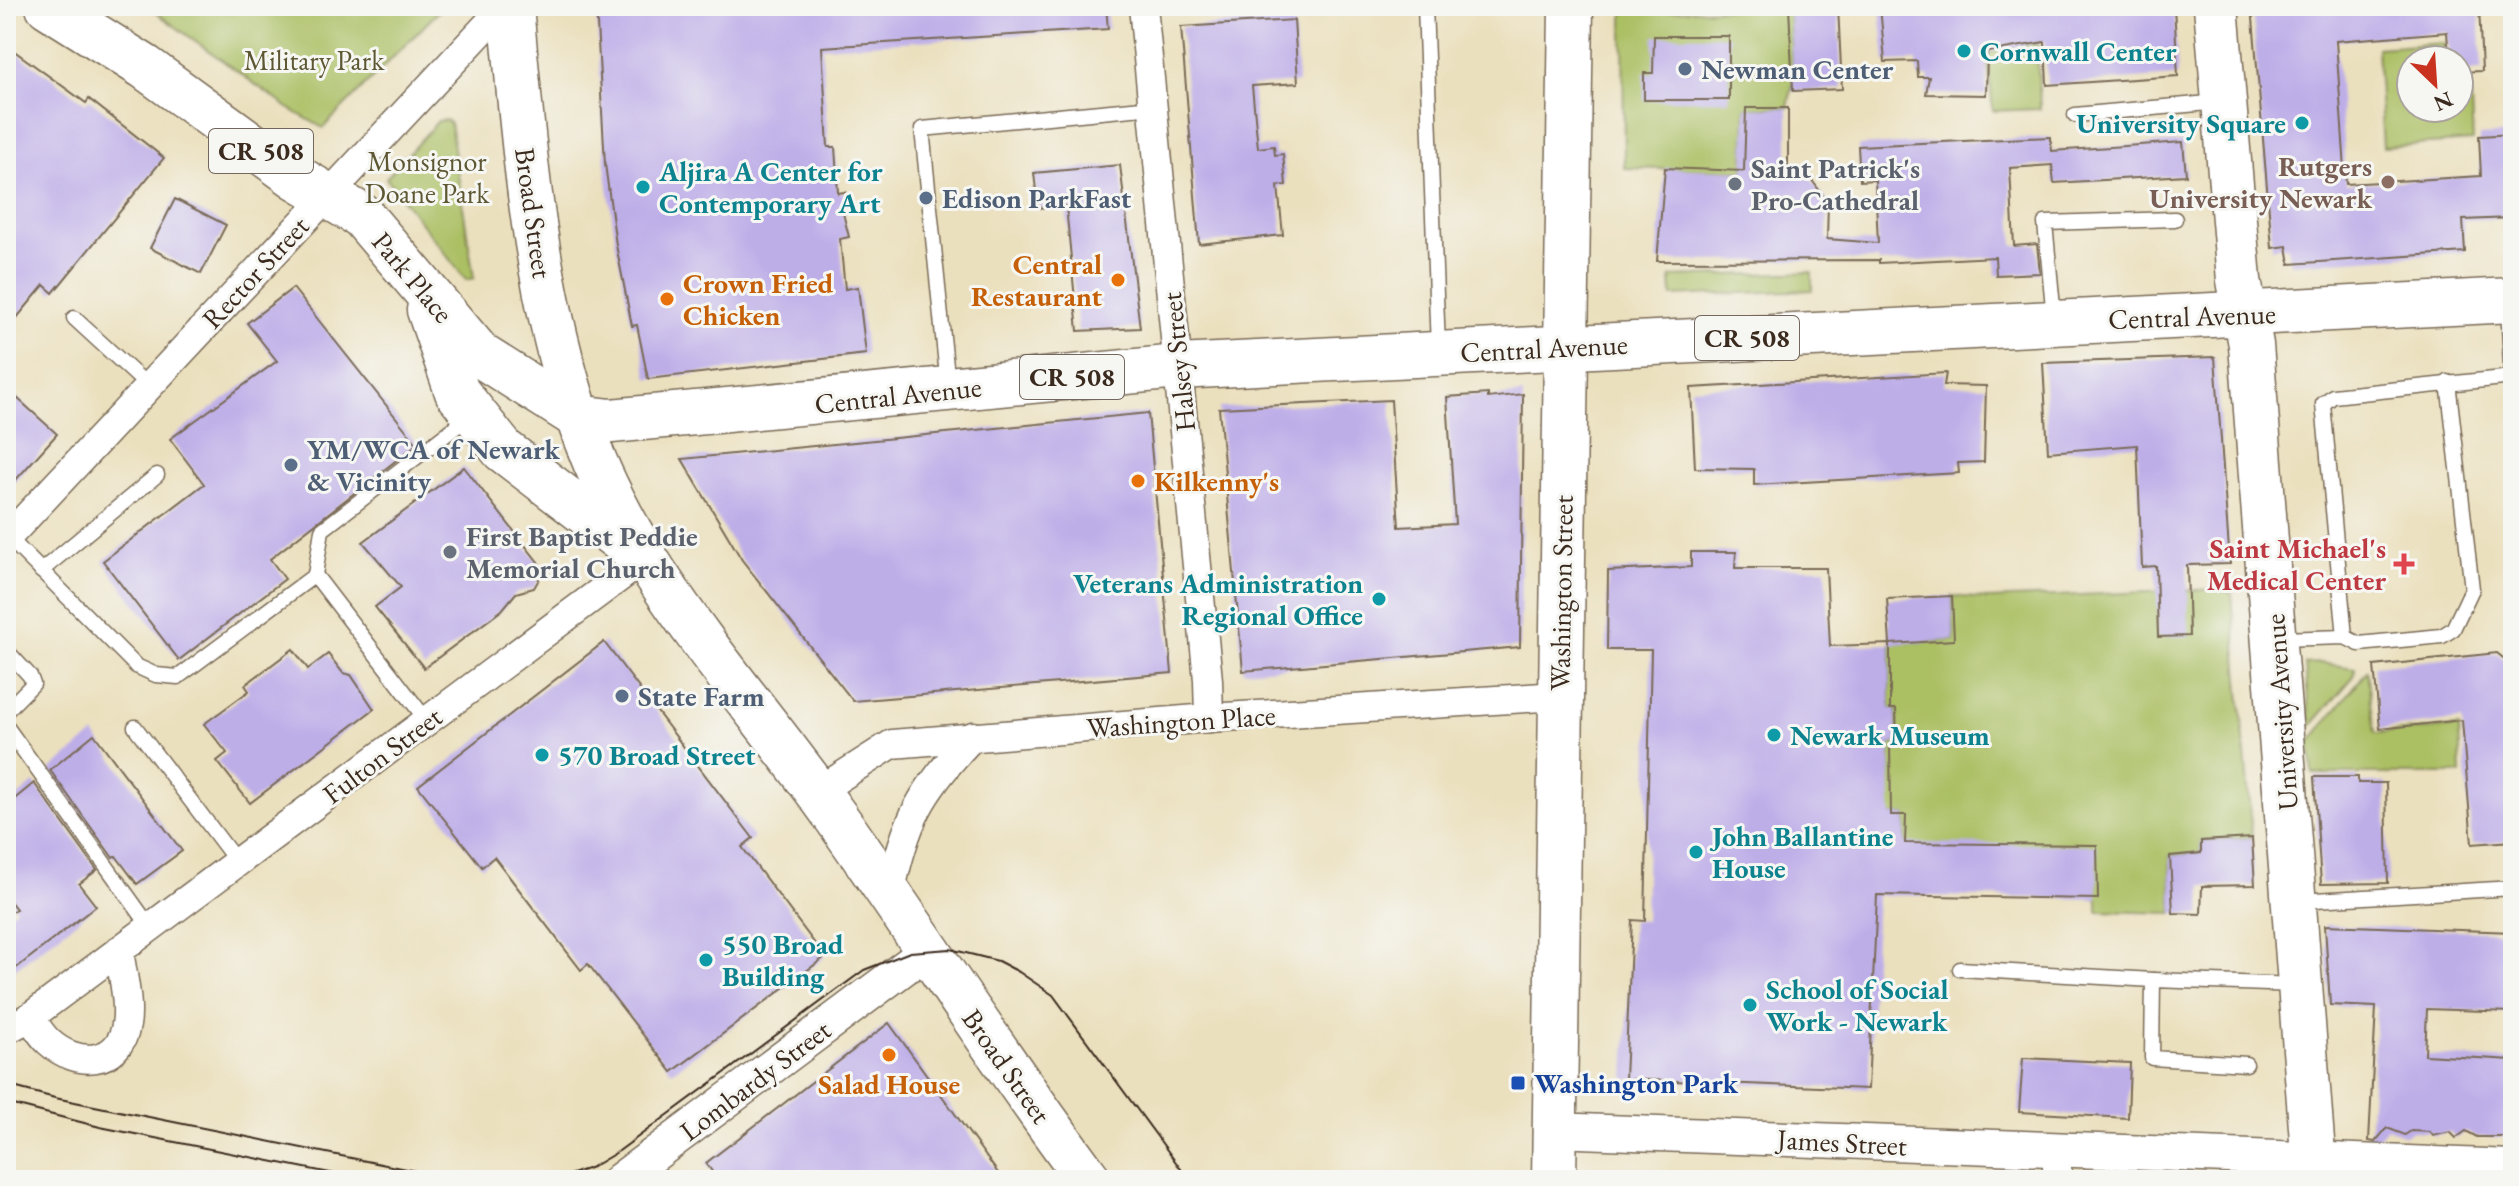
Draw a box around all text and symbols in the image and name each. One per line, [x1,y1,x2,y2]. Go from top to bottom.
place label: Cornwall Center [1980,33,2177,69]
park label: Military Park [244,42,385,78]
marker: Cornwall Center [1955,42,1973,60]
north arrow [2395,44,2475,124]
place label: Newman Center [1701,51,1894,87]
marker: Newman Center [1676,60,1694,78]
text: N [2429,85,2457,119]
place label: University Square [2076,105,2286,141]
marker: University Square [2293,114,2311,132]
road number: CR 508 [209,129,313,173]
park label: Monsignor Doane Park [365,143,490,211]
street label: Broad Street [507,145,561,281]
place label: Rutgers University Newark [2149,148,2373,216]
place label: Saint Patrick's Pro-Cathedral [1751,150,1920,218]
place label: Aljira A Center for Contemporary Art [658,153,883,221]
marker: Rutgers University Newark [2379,173,2397,191]
marker: Saint Patrick's Pro-Cathedral [1726,175,1744,193]
marker: Aljira A Center for Contemporary Art [634,178,652,196]
place label: Edison ParkFast [942,180,1132,216]
marker: Edison ParkFast [917,189,935,207]
street label: Rector Street [194,208,316,336]
street label: Park Place [364,224,462,330]
place label: Central Restaurant [971,246,1102,314]
place label: Crown Fried Chicken [683,265,834,333]
marker: Central Restaurant [1109,271,1127,289]
marker: Crown Fried Chicken [658,290,676,308]
street label: Halsey Street [1153,290,1203,433]
street label: Central Avenue [2108,295,2276,337]
road number: CR 508 [1695,316,1799,360]
street label: Central Avenue [1459,326,1629,370]
road number: CR 508 [1020,355,1124,399]
street label: Central Avenue [813,368,983,422]
place label: YM/WCA of Newark & Vicinity [307,431,560,499]
marker: YM/WCA of Newark & Vicinity [282,456,300,474]
place label: Kilkenny's [1154,463,1279,499]
marker: Kilkenny's [1129,472,1147,490]
street label: Washington Street [1541,495,1581,691]
place label: First Baptist Peddie Memorial Church [466,518,698,586]
place label: Saint Michael's Medical Center [2207,530,2386,598]
marker: First Baptist Peddie Memorial Church [441,543,459,561]
marker: Saint Michael's Medical Center [2393,553,2415,575]
place label: Veterans Administration Regional Office [1073,565,1363,633]
marker: Veterans Administration Regional Office [1370,590,1388,608]
street label: University Avenue [2256,612,2306,812]
place label: State Farm [638,678,765,714]
marker: State Farm [613,687,631,705]
street label: Washington Place [1085,696,1277,746]
street label: Fulton Street [315,698,449,812]
place label: Newark Museum [1790,717,1990,753]
marker: Newark Museum [1765,726,1783,744]
place label: 570 Broad Street [558,737,756,773]
marker: 570 Broad Street [533,746,551,764]
place label: John Ballantine House [1709,818,1894,886]
marker: John Ballantine House [1687,843,1705,861]
place label: 550 Broad Building [722,926,844,994]
marker: 550 Broad Building [697,951,715,969]
place label: School of Social Work - Newark [1766,971,1949,1039]
marker: School of Social Work - Newark [1741,996,1759,1014]
street label: Broad Street [955,1002,1060,1130]
street label: Lombardy Street [672,1011,838,1149]
marker: Salad House [880,1046,898,1064]
place label: Washington Park [1534,1065,1739,1101]
place label: Salad House [818,1066,960,1102]
marker: Washington Park [1509,1074,1527,1092]
street label: James Street [1774,1121,1908,1163]

